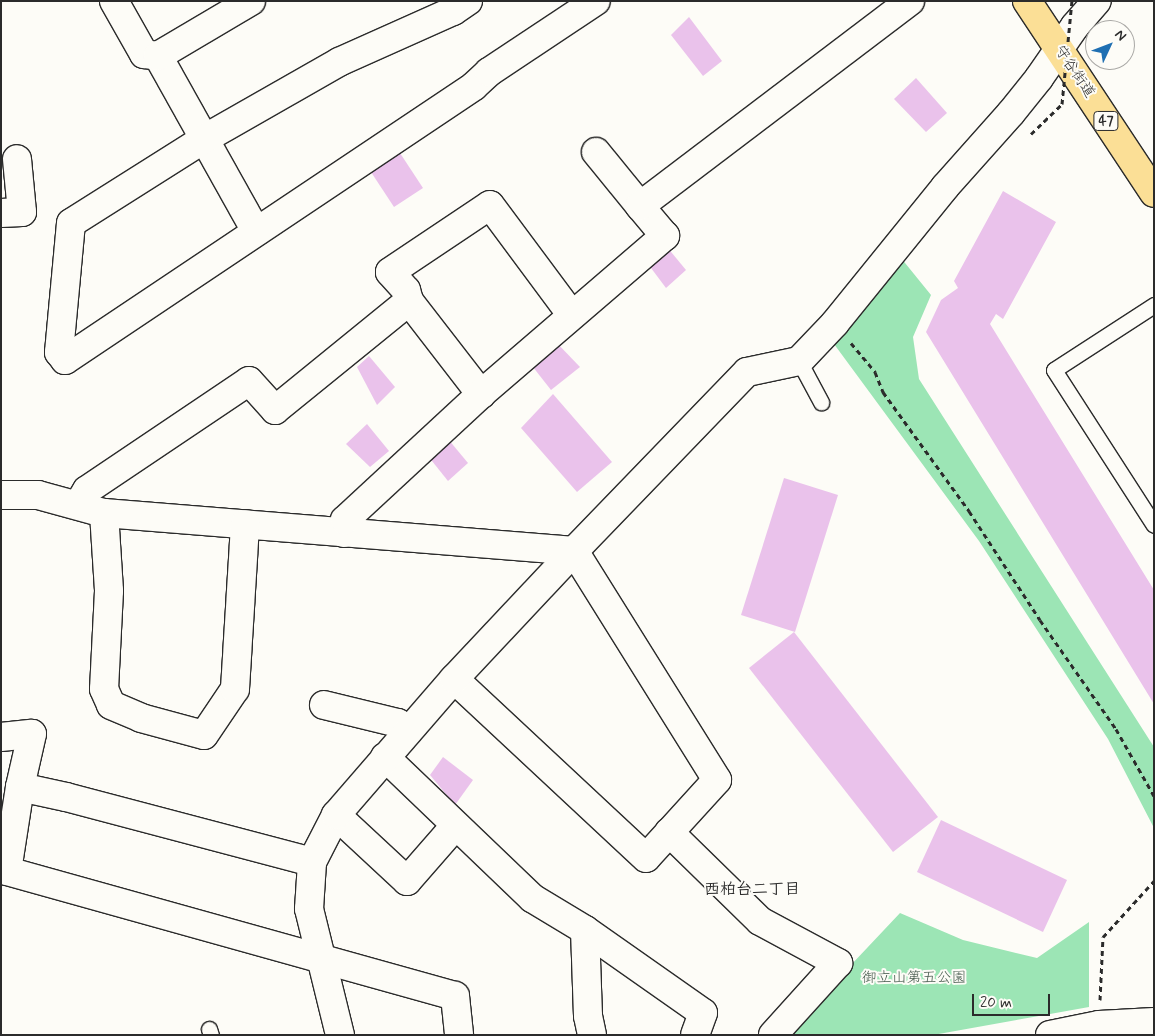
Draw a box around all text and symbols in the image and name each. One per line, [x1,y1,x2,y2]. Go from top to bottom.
north arrow [1085,20,1135,70]
text: N [1110,26,1130,45]
street label: 守谷街道 [1050,42,1098,102]
road number: 47 [1092,110,1120,132]
district label: 西柏台二丁目 [704,880,800,900]
park label: 御立山第五公園 [862,970,966,988]
scale bar [975,984,1052,1016]
text: 20 m [980,993,1012,1013]

